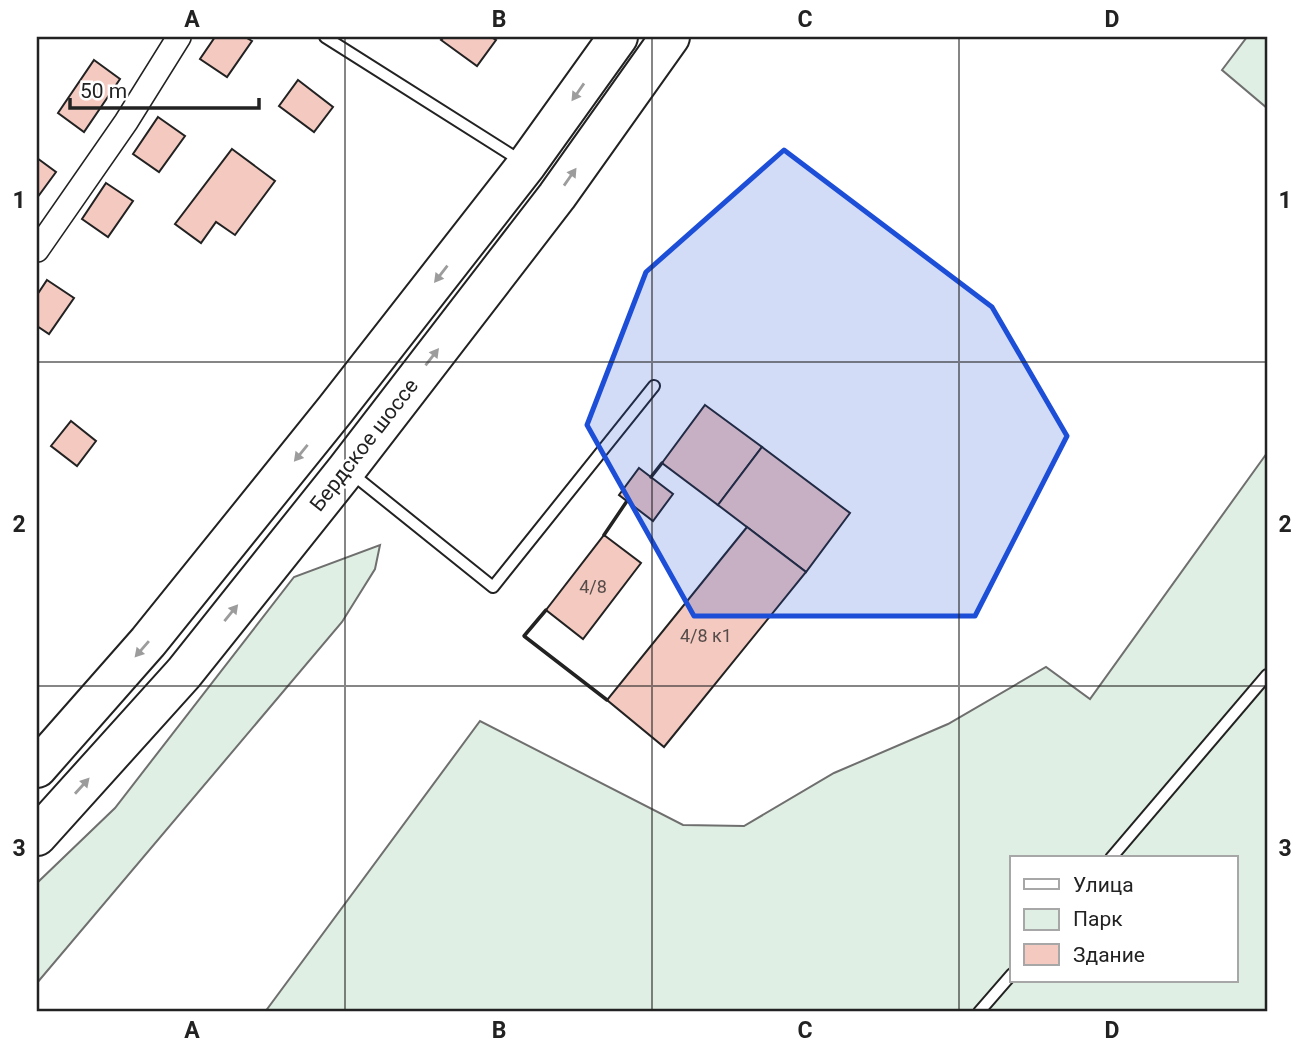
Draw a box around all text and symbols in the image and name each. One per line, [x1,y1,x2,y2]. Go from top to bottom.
text: A [184,6,200,33]
text: B [492,6,506,33]
text: C [797,6,813,33]
text: D [1105,6,1119,33]
scale bar [70,66,259,110]
text: 50 m [80,79,127,103]
one-way arrow [571,83,585,101]
one-way arrow [563,168,577,186]
text: 1 [12,187,26,214]
text: 1 [1278,187,1292,214]
one-way arrow [435,265,449,283]
one-way arrow [425,348,439,367]
street label: Бердское шоссе [305,374,423,516]
one-way arrow [293,443,308,461]
text: 2 [12,511,26,538]
text: 2 [1278,511,1292,538]
house number: 4/8 [579,576,607,597]
one-way arrow [223,605,238,622]
house number: 4/8 к1 [680,625,732,646]
one-way arrow [134,640,150,658]
one-way arrow [74,777,90,794]
text: 3 [12,835,26,862]
text: 3 [1278,835,1292,862]
legend [1010,856,1238,982]
text: Улица [1073,873,1134,897]
text: Парк [1073,907,1123,931]
text: Здание [1073,943,1145,967]
text: A [184,1017,200,1044]
text: B [492,1017,506,1044]
text: C [797,1017,813,1044]
text: D [1105,1017,1119,1044]

